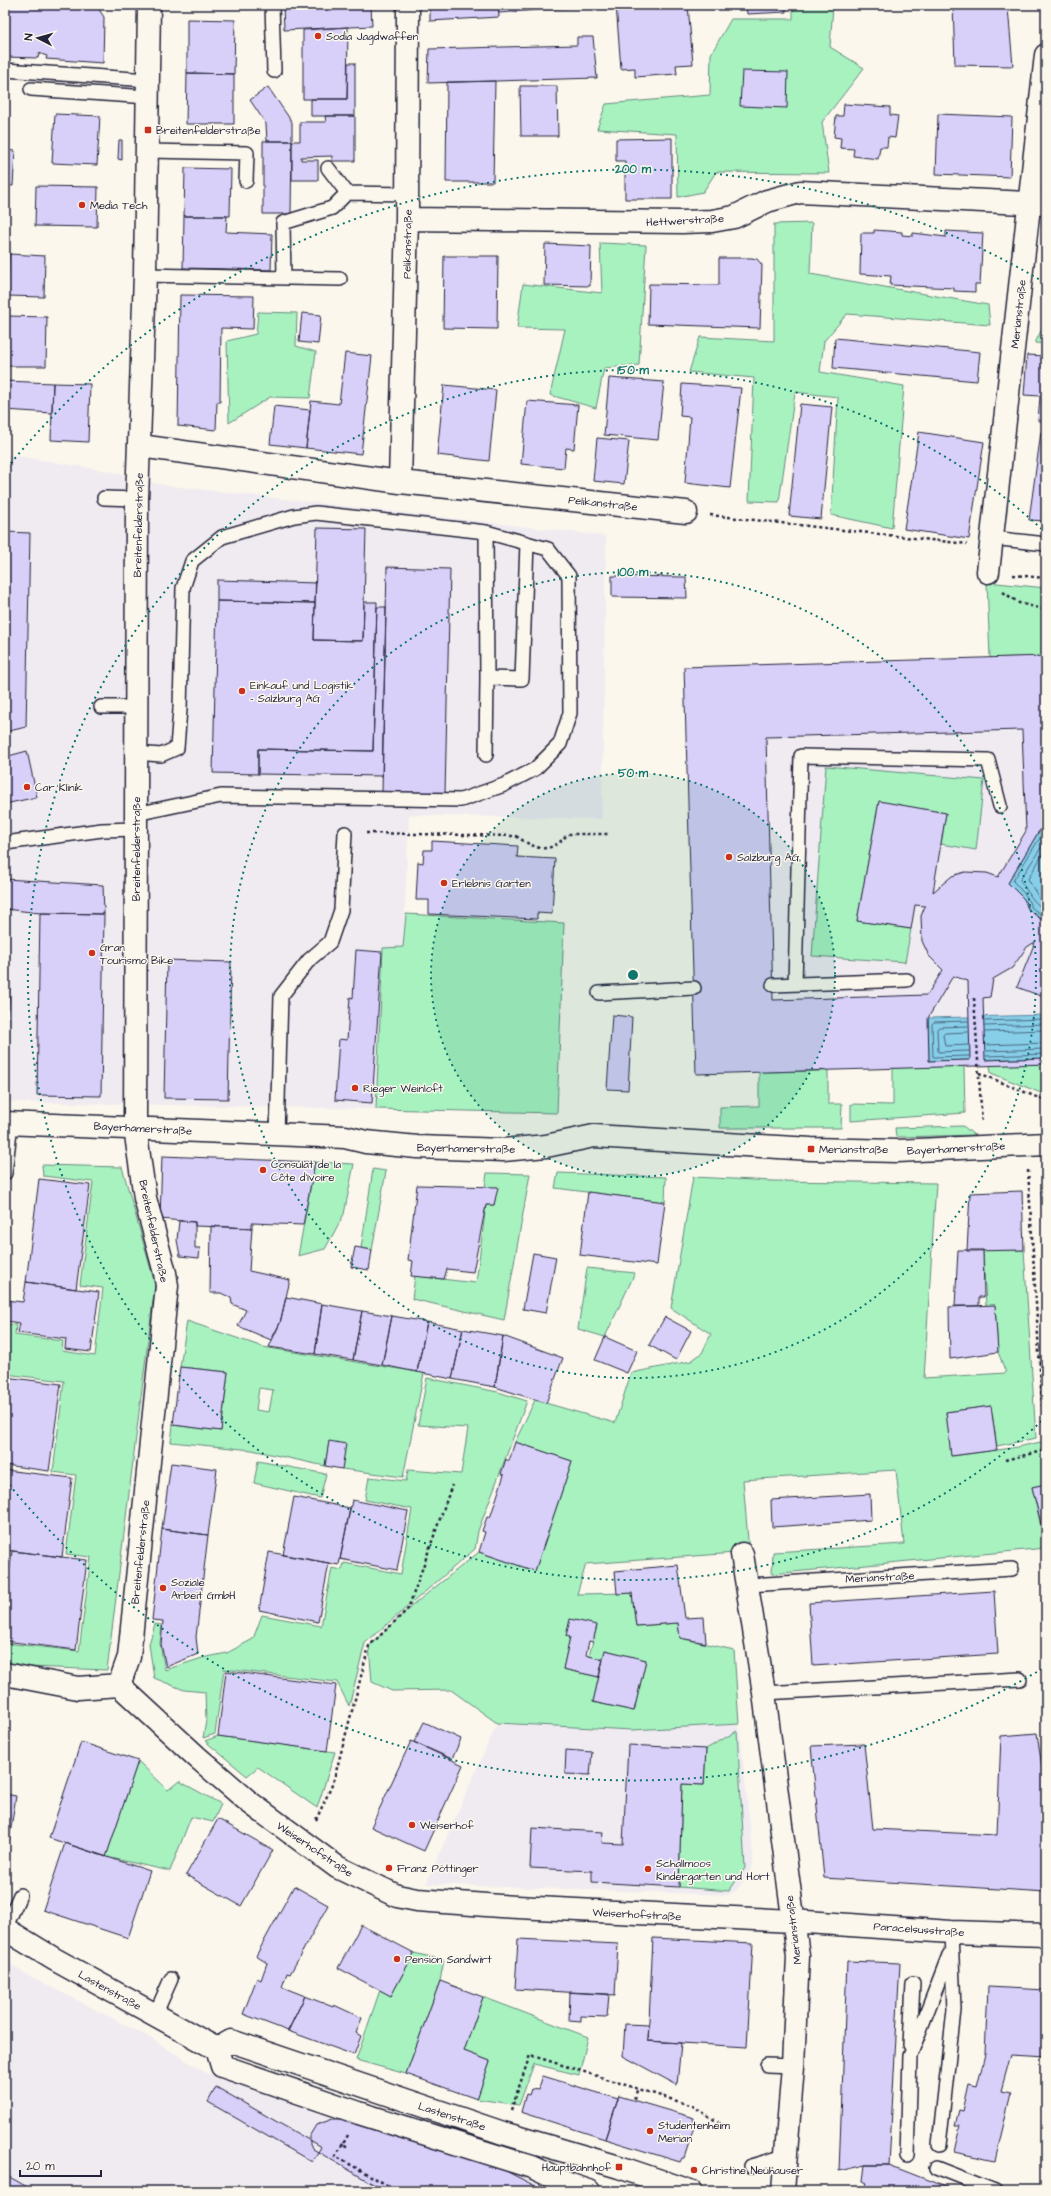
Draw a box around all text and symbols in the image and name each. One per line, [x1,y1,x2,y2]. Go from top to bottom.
north arrow [18,18,58,58]
place label: Sodia Jagdwaffen [326,29,419,45]
marker: Sodia Jagdwaffen [313,31,323,41]
text: N [21,33,36,41]
place label: Breitenfelderstraße [156,123,261,138]
marker: Breitenfelderstraße [143,125,153,135]
text: 200 m [614,161,652,178]
place label: Media Tech [90,198,148,213]
marker: Media Tech [77,200,87,210]
street label: Pelikanstraße [399,209,416,279]
street label: Hettwerstraße [646,211,724,230]
street label: Merianstraße [1007,279,1030,349]
text: 150 m [617,362,650,379]
street label: Breitenfelderstraße [130,472,147,577]
street label: Pelikanstraße [568,492,638,515]
text: 100 m [618,564,649,581]
place label: Einkauf und Logistik - Salzburg AG [250,678,353,707]
marker: Einkauf und Logistik - Salzburg AG [237,686,247,696]
text: 50 m [618,765,649,782]
place label: Car Klinik [35,780,83,795]
marker: Car Klinik [22,782,32,792]
street label: Breitenfelderstraße [129,797,144,901]
place label: Salzburg AG [737,850,800,866]
marker: Salzburg AG [724,852,734,862]
place label: Erlebnis Garten [452,876,531,891]
marker: Erlebnis Garten [439,878,449,888]
place label: Gran Tourismo Bike [100,940,173,968]
marker: Gran Tourismo Bike [87,948,97,958]
centre of rings [626,968,640,982]
place label: Rieger Weinloft [363,1081,443,1097]
marker: Rieger Weinloft [350,1083,360,1093]
street label: Bayerhamerstraße [93,1118,193,1140]
street label: Bayerhamerstraße [906,1138,1006,1160]
street label: Bayerhamerstraße [417,1140,515,1158]
place label: Merianstraße [819,1142,888,1157]
marker: Merianstraße [806,1144,816,1154]
place label: Consulat de la Côte d'Ivoire [271,1157,341,1185]
marker: Consulat de la Côte d'Ivoire [258,1165,268,1175]
street label: Breitenfelderstraße [135,1178,172,1284]
street label: Breitenfelderstraße [128,1499,153,1605]
street label: Merianstraße [845,1568,915,1587]
place label: Soziale Arbeit GmbH [171,1575,236,1603]
marker: Soziale Arbeit GmbH [158,1583,168,1593]
street label: Weiserhofstraße [274,1818,356,1881]
place label: Weiserhof [420,1818,474,1833]
marker: Weiserhof [407,1820,417,1830]
place label: Schallmoos Kindergarten und Hort [656,1856,770,1885]
place label: Franz Pöttinger [397,1861,479,1877]
marker: Franz Pöttinger [384,1863,394,1873]
marker: Schallmoos Kindergarten und Hort [643,1864,653,1874]
street label: Merianstraße [782,1895,805,1965]
street label: Weiserhofstraße [592,1905,682,1924]
street label: Paracelsusstraße [873,1919,965,1940]
place label: Pension Sandwirt [405,1952,492,1967]
marker: Pension Sandwirt [392,1954,402,1964]
street label: Lastenstraße [75,1967,144,2014]
street label: Lastenstraße [416,2099,488,2134]
place label: Studentenheim Merian [658,2118,730,2146]
marker: Studentenheim Merian [645,2126,655,2136]
scale bar [20,2152,101,2178]
text: 20 m [26,2158,55,2175]
place label: Hauptbahnhof [542,2160,611,2175]
marker: Hauptbahnhof [614,2162,624,2172]
place label: Christine Neuhauser [702,2163,803,2178]
marker: Christine Neuhauser [689,2165,699,2175]

